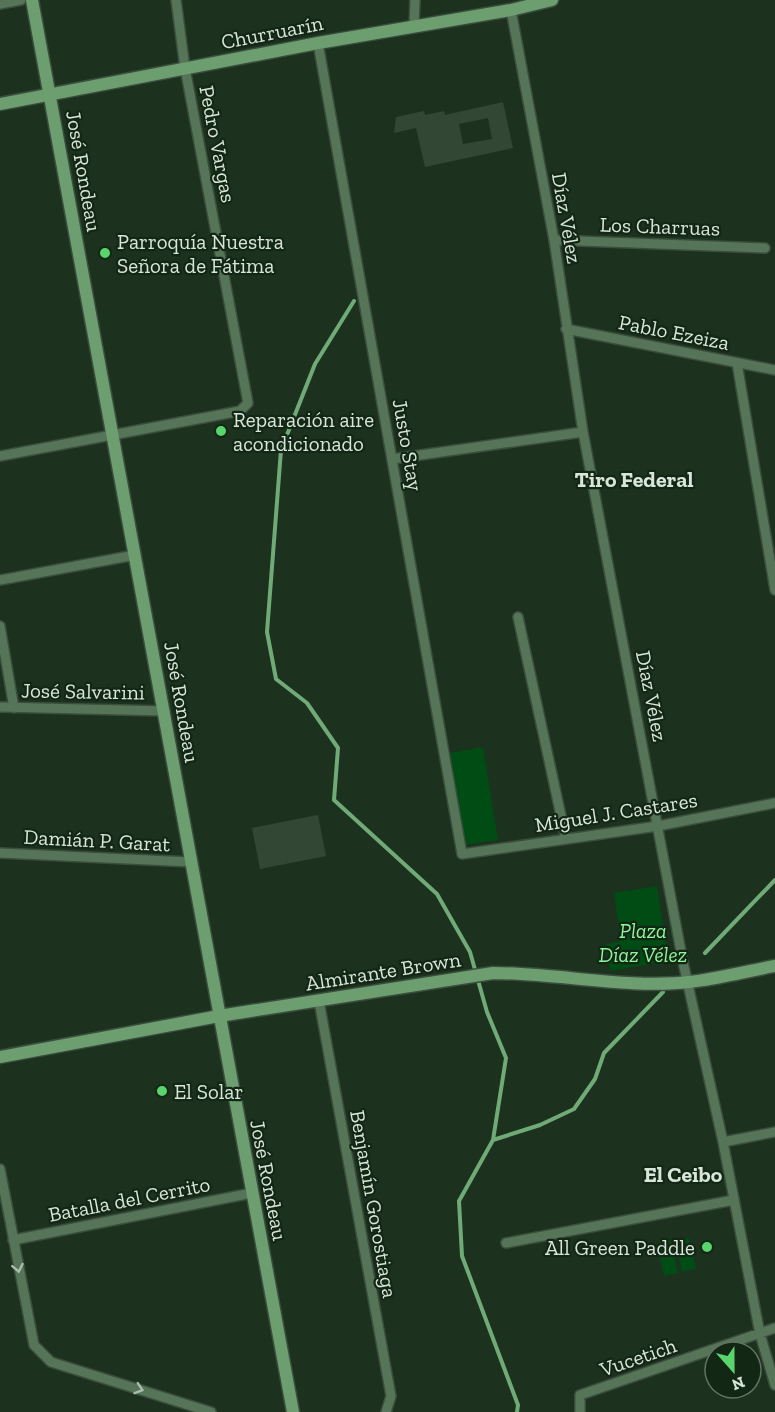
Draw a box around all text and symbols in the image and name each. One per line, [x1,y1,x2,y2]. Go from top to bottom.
street label: Churruarín [219,10,325,54]
street label: Pedro Vargas [194,83,242,205]
street label: José Rondeau [61,109,107,234]
street label: Díaz Vélez [547,171,587,266]
street label: Los Charruas [599,211,721,241]
place label: Parroquía Nuestra Señora de Fátima [117,229,284,278]
marker: Parroquía Nuestra Señora de Fátima [98,246,112,260]
street label: Pablo Ezeiza [617,309,731,355]
street label: Justo Stay [388,397,428,493]
place label: Reparación aire acondicionado [233,407,374,456]
marker: Reparación aire acondicionado [214,424,228,438]
district label: Tiro Federal [574,466,694,493]
street label: José Rondeau [159,640,205,765]
street label: Díaz Vélez [631,648,673,744]
street label: José Salvarini [21,677,145,705]
street label: Miguel J. Castares [533,787,699,837]
street label: Damián P. Garat [23,824,171,856]
park label: Plaza Díaz Vélez [599,918,687,967]
street label: Almirante Brown [304,946,462,996]
place label: El Solar [174,1079,243,1104]
marker: El Solar [155,1084,169,1098]
street label: Benjamín Gorostiaga [344,1108,403,1300]
street label: José Rondeau [245,1117,293,1243]
district label: El Ceibo [644,1161,723,1188]
street label: Batalla del Cerrito [46,1171,212,1227]
place label: All Green Paddle [545,1235,695,1260]
marker: All Green Paddle [700,1240,714,1254]
one-way arrow [11,1262,24,1272]
street label: Vucetich [595,1332,680,1382]
north arrow [703,1340,763,1400]
text: N [729,1372,747,1395]
one-way arrow [133,1382,144,1394]

